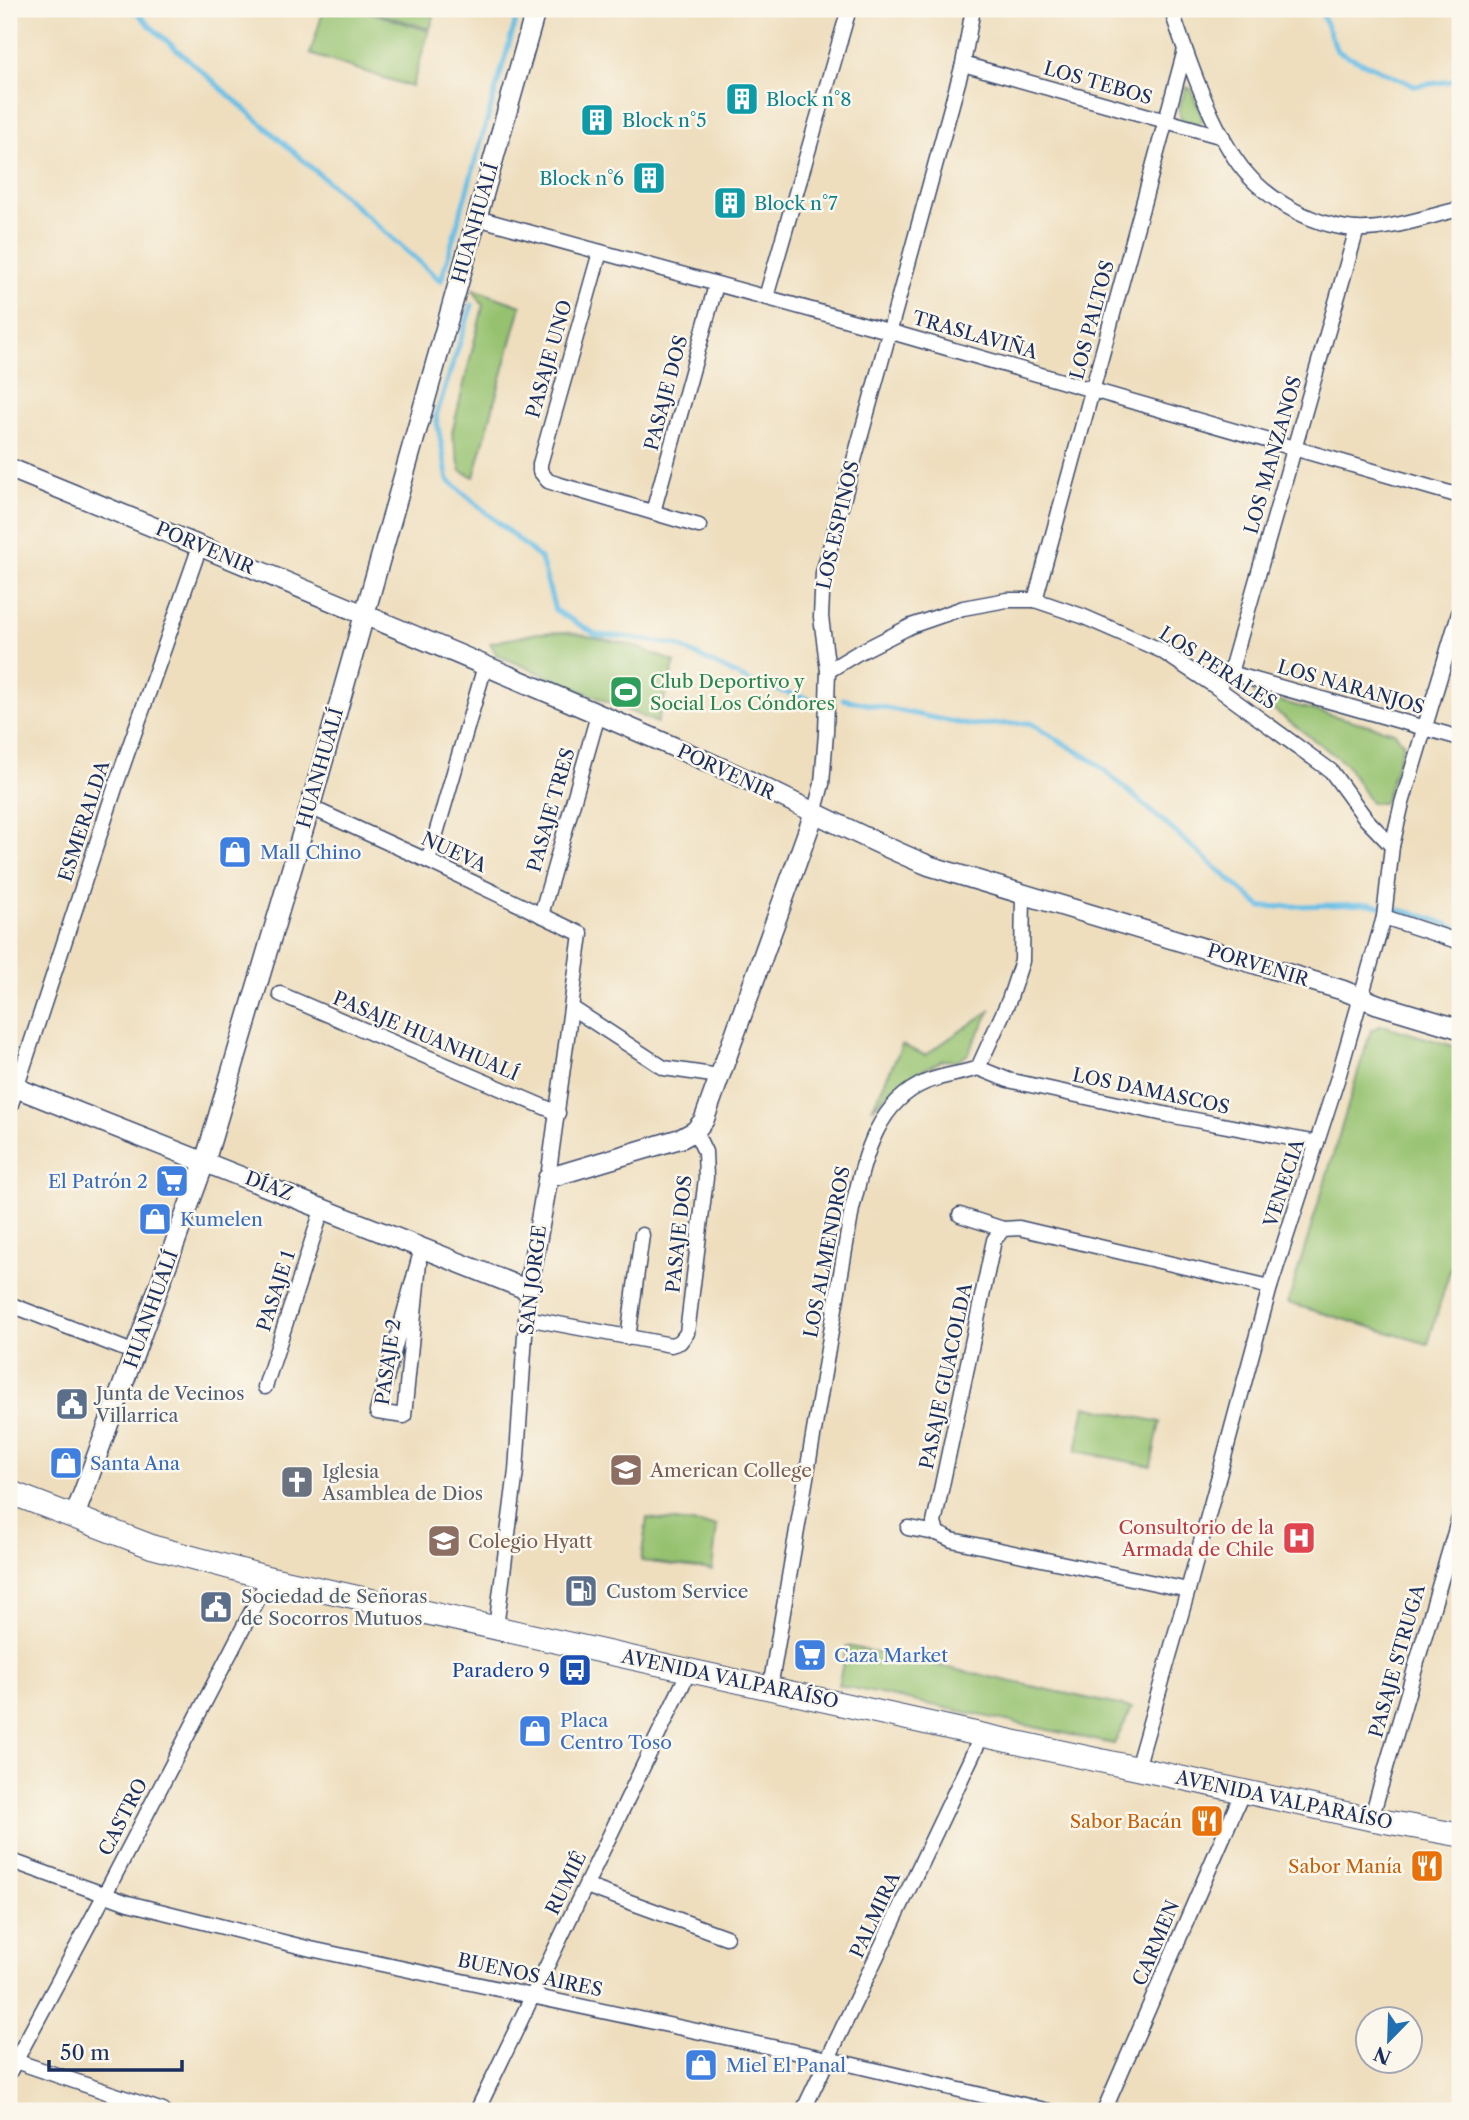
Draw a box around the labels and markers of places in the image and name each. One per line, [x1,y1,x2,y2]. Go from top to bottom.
building icon: Block n°8 [723,80,761,118]
place label: Block n°8 [766,88,852,111]
building icon: Block n°5 [578,101,616,139]
place label: Block n°5 [622,109,707,132]
building icon: Block n°6 [630,159,668,197]
place label: Block n°6 [539,167,624,190]
building icon: Block n°7 [711,184,749,222]
place label: Block n°7 [754,192,838,215]
place label: Club Deportivo y Social Los Cóndores [650,670,835,715]
sports icon: Club Deportivo y Social Los Cóndores [607,673,645,711]
shop icon: Mall Chino [216,833,254,871]
place label: Mall Chino [260,841,361,864]
supermarket icon: El Patrón 2 [153,1162,191,1200]
place label: El Patrón 2 [48,1170,148,1193]
shop icon: Kumelen [136,1200,174,1238]
place label: Kumelen [180,1208,263,1231]
place label: Junta de Vecinos Villarrica [93,1382,245,1427]
public building icon: Junta de Vecinos Villarrica [53,1385,91,1423]
shop icon: Santa Ana [47,1444,85,1482]
school or university icon: American College [607,1451,645,1489]
place label: Santa Ana [90,1452,180,1475]
place label: American College [649,1459,812,1482]
place label: Iglesia Asamblea de Dios [321,1460,483,1505]
church icon: Iglesia Asamblea de Dios [278,1463,316,1501]
place label: Consultorio de la Armada de Chile [1118,1516,1274,1561]
hospital icon: Consultorio de la Armada de Chile [1280,1519,1318,1557]
school or university icon: Colegio Hyatt [425,1522,463,1560]
place label: Colegio Hyatt [468,1530,593,1553]
fuel station icon: Custom Service [562,1572,600,1610]
place label: Custom Service [606,1580,748,1603]
place label: Sociedad de Señoras de Socorros Mutuos [241,1585,428,1630]
public building icon: Sociedad de Señoras de Socorros Mutuos [197,1588,235,1626]
supermarket icon: Caza Market [791,1636,829,1674]
place label: Caza Market [834,1644,948,1667]
bus stop icon: Paradero 9 [556,1651,594,1689]
place label: Paradero 9 [452,1659,550,1682]
place label: Placa Centro Toso [560,1709,672,1754]
shop icon: Placa Centro Toso [516,1712,554,1750]
restaurant icon: Sabor Bacán [1188,1802,1226,1840]
place label: Sabor Bacán [1070,1810,1182,1833]
restaurant icon: Sabor Manía [1408,1847,1446,1885]
place label: Sabor Manía [1288,1855,1402,1878]
shop icon: Miel El Panal [682,2046,720,2084]
place label: Miel El Panal [726,2054,846,2077]

